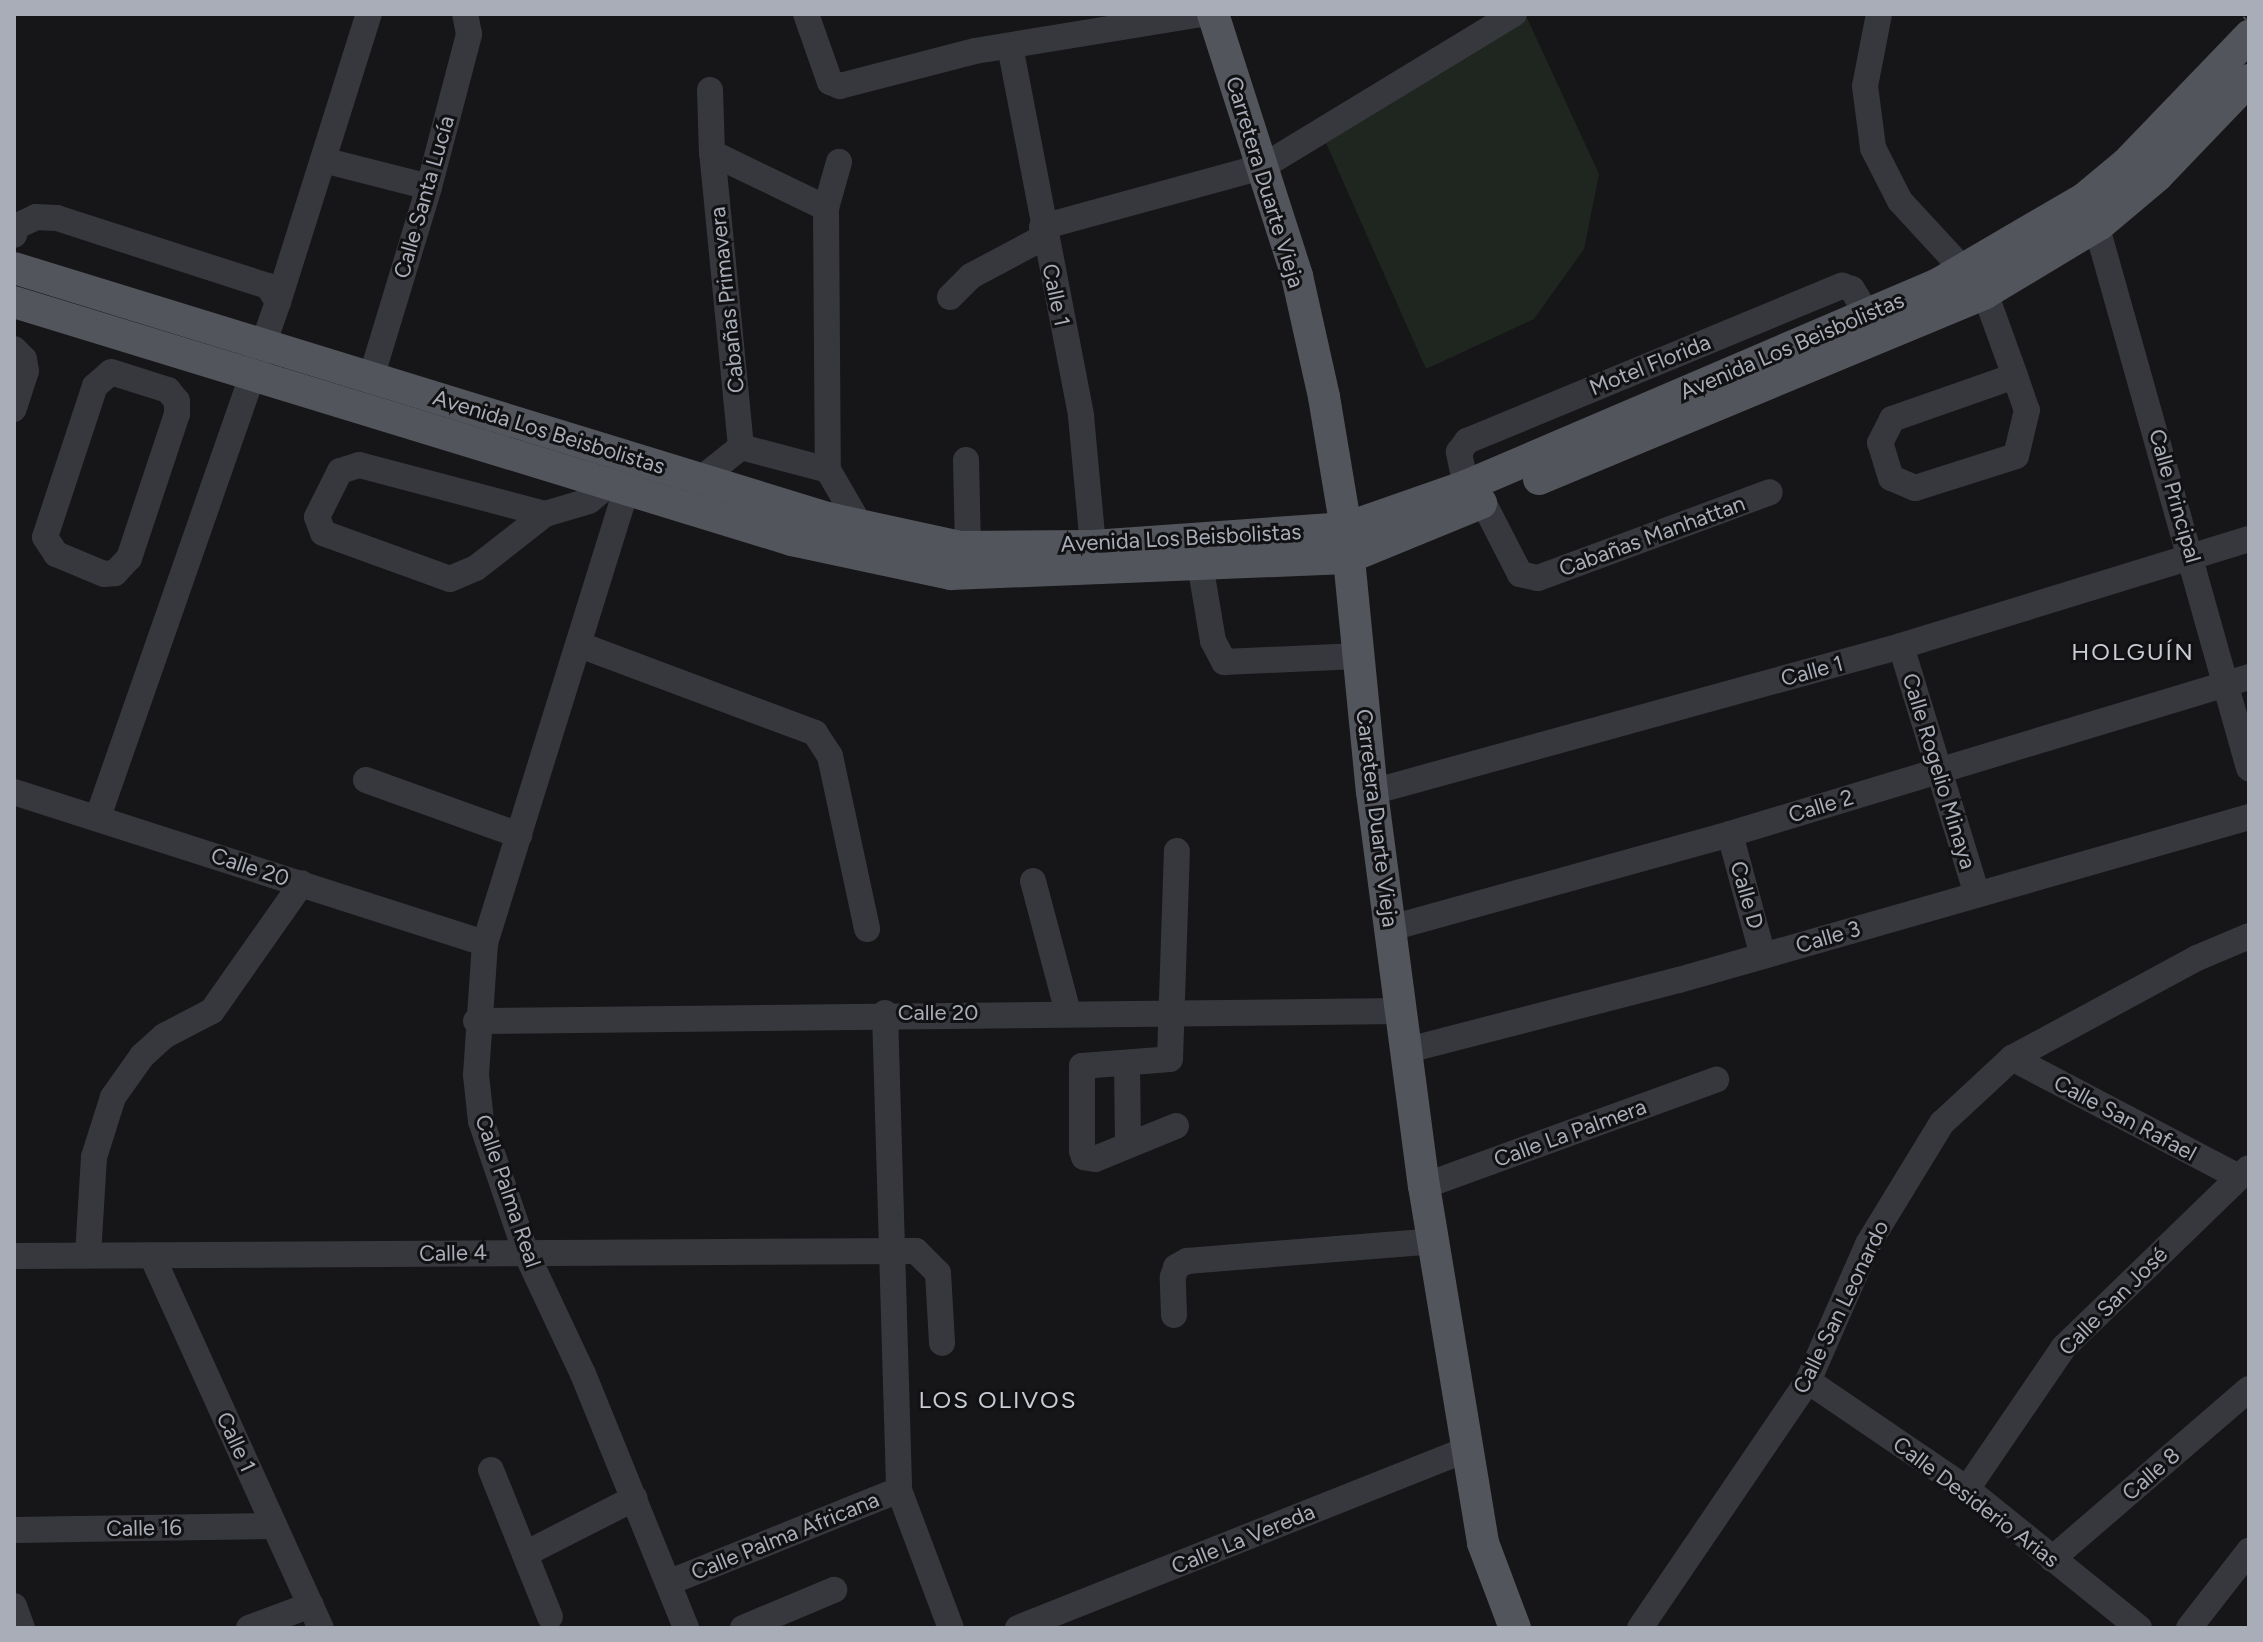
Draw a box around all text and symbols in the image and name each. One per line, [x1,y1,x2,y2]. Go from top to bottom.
street label: Carretera Duarte Vieja [1220,73,1310,291]
street label: Calle Santa Lucía [388,113,460,281]
street label: Cabañas Primavera [704,206,750,394]
street label: Calle 1 [1037,261,1075,329]
street label: Avenida Los Beisbolistas [1676,287,1908,405]
street label: Motel Florida [1586,329,1714,401]
street label: Avenida Los Beisbolistas [430,384,668,480]
street label: Calle Principal [2143,426,2207,566]
street label: Cabañas Manhattan [1555,490,1749,582]
street label: Avenida Los Beisbolistas [1060,519,1302,557]
district label: HOLGUÍN [2071,638,2195,666]
street label: Calle 1 [1778,650,1846,692]
street label: Calle Rogelio Minaya [1897,670,1981,872]
street label: Carretera Duarte Vieja [1351,707,1403,929]
street label: Calle 2 [1785,784,1857,828]
street label: Calle 20 [208,842,292,892]
street label: Calle D [1725,858,1769,932]
street label: Calle 3 [1793,915,1863,959]
street label: Calle 20 [898,1000,978,1026]
street label: Calle San Rafael [2049,1069,2201,1167]
street label: Calle La Palmera [1490,1093,1650,1173]
street label: Calle Palma Real [469,1111,547,1271]
street label: Calle San Leonardo [1788,1216,1894,1398]
street label: Calle 4 [419,1239,487,1267]
street label: Calle San José [2053,1241,2173,1361]
district label: LOS OLIVOS [919,1386,1077,1414]
street label: Calle 1 [211,1408,261,1476]
street label: Calle Desiderio Arias [1888,1431,2064,1573]
street label: Calle 8 [2117,1442,2185,1506]
street label: Calle Palma Africana [687,1486,883,1586]
street label: Calle La Vereda [1167,1498,1319,1580]
street label: Calle 16 [106,1514,182,1542]

